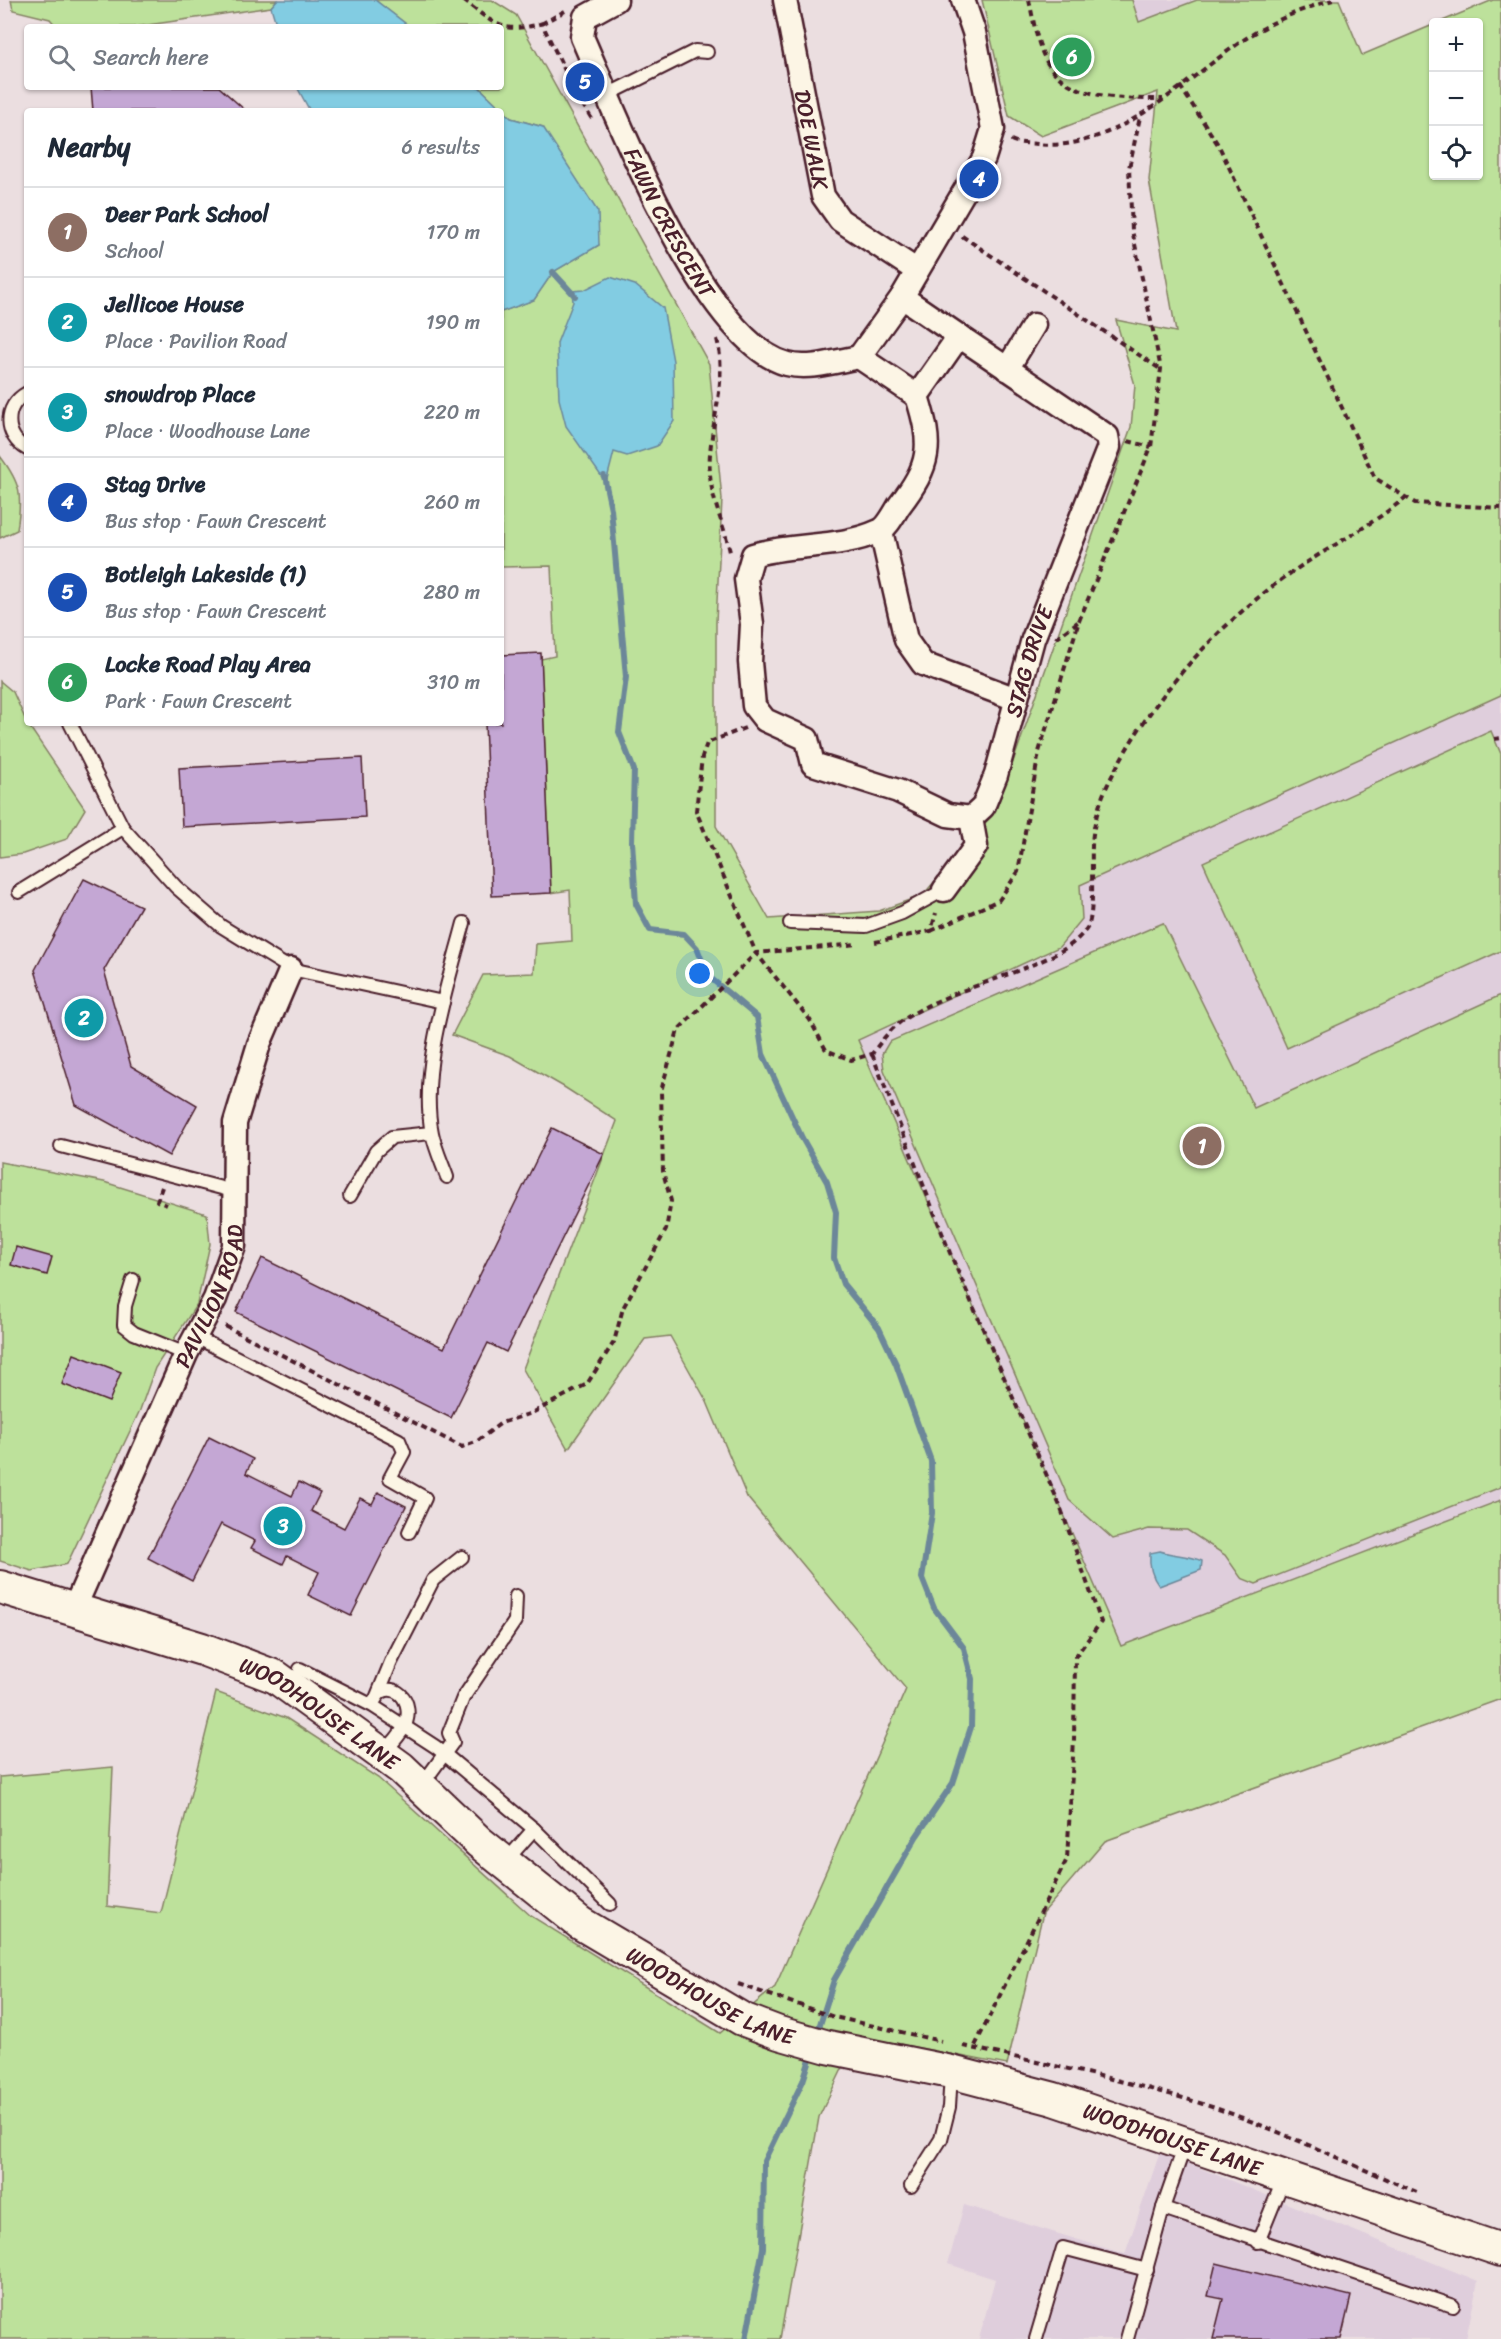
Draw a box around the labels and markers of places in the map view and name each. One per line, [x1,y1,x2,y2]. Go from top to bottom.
pin: 6 [1052,34,1092,80]
pin: 5 [566,60,604,104]
pin: 4 [960,156,998,201]
pin: 2 [64,996,104,1040]
pin: 1 [1182,1124,1222,1168]
pin: 3 [264,1504,302,1549]

